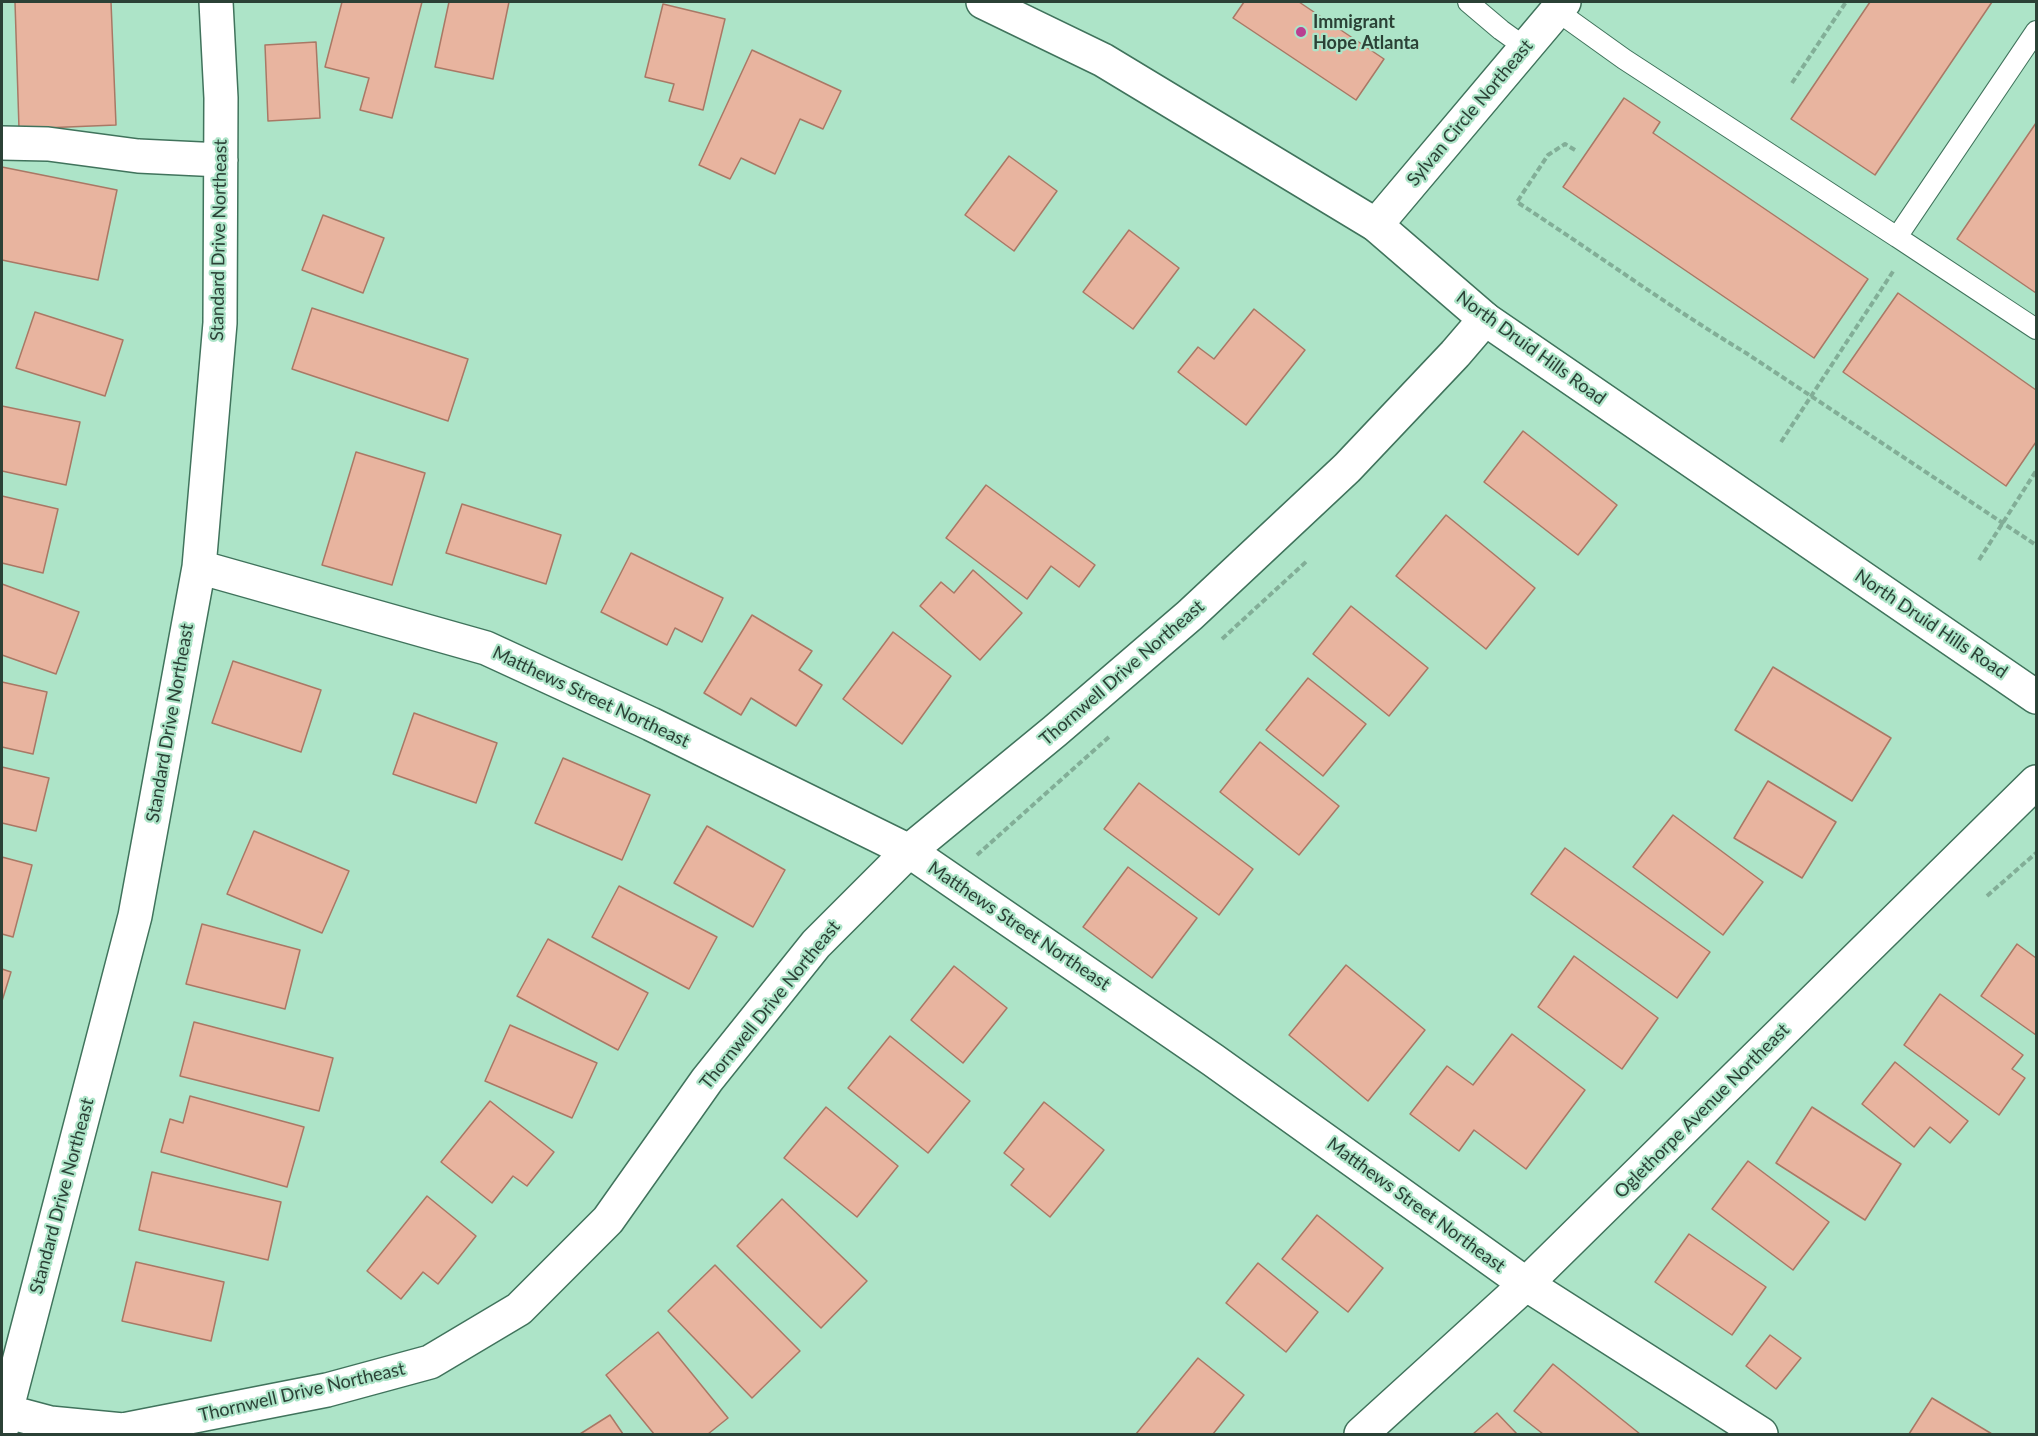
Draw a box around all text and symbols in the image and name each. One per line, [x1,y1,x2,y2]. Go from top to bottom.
place label: Immigrant Hope Atlanta [1313,11,1419,54]
marker: Immigrant Hope Atlanta [1294,25,1308,39]
street label: Sylvan Circle Northeast [1402,35,1538,191]
street label: Standard Drive Northeast [206,139,232,341]
street label: North Druid Hills Road [1452,287,1610,409]
street label: North Druid Hills Road [1851,565,2011,683]
street label: Thornwell Drive Northeast [1035,596,1209,750]
street label: Standard Drive Northeast [142,622,198,824]
street label: Matthews Street Northeast [489,642,693,752]
street label: Matthews Street Northeast [924,857,1114,995]
street label: Thornwell Drive Northeast [695,916,845,1094]
street label: Oglethorpe Avenue Northeast [1610,1019,1794,1203]
street label: Standard Drive Northeast [25,1096,99,1296]
street label: Matthews Street Northeast [1323,1133,1509,1277]
street label: Thornwell Drive Northeast [197,1358,407,1426]

